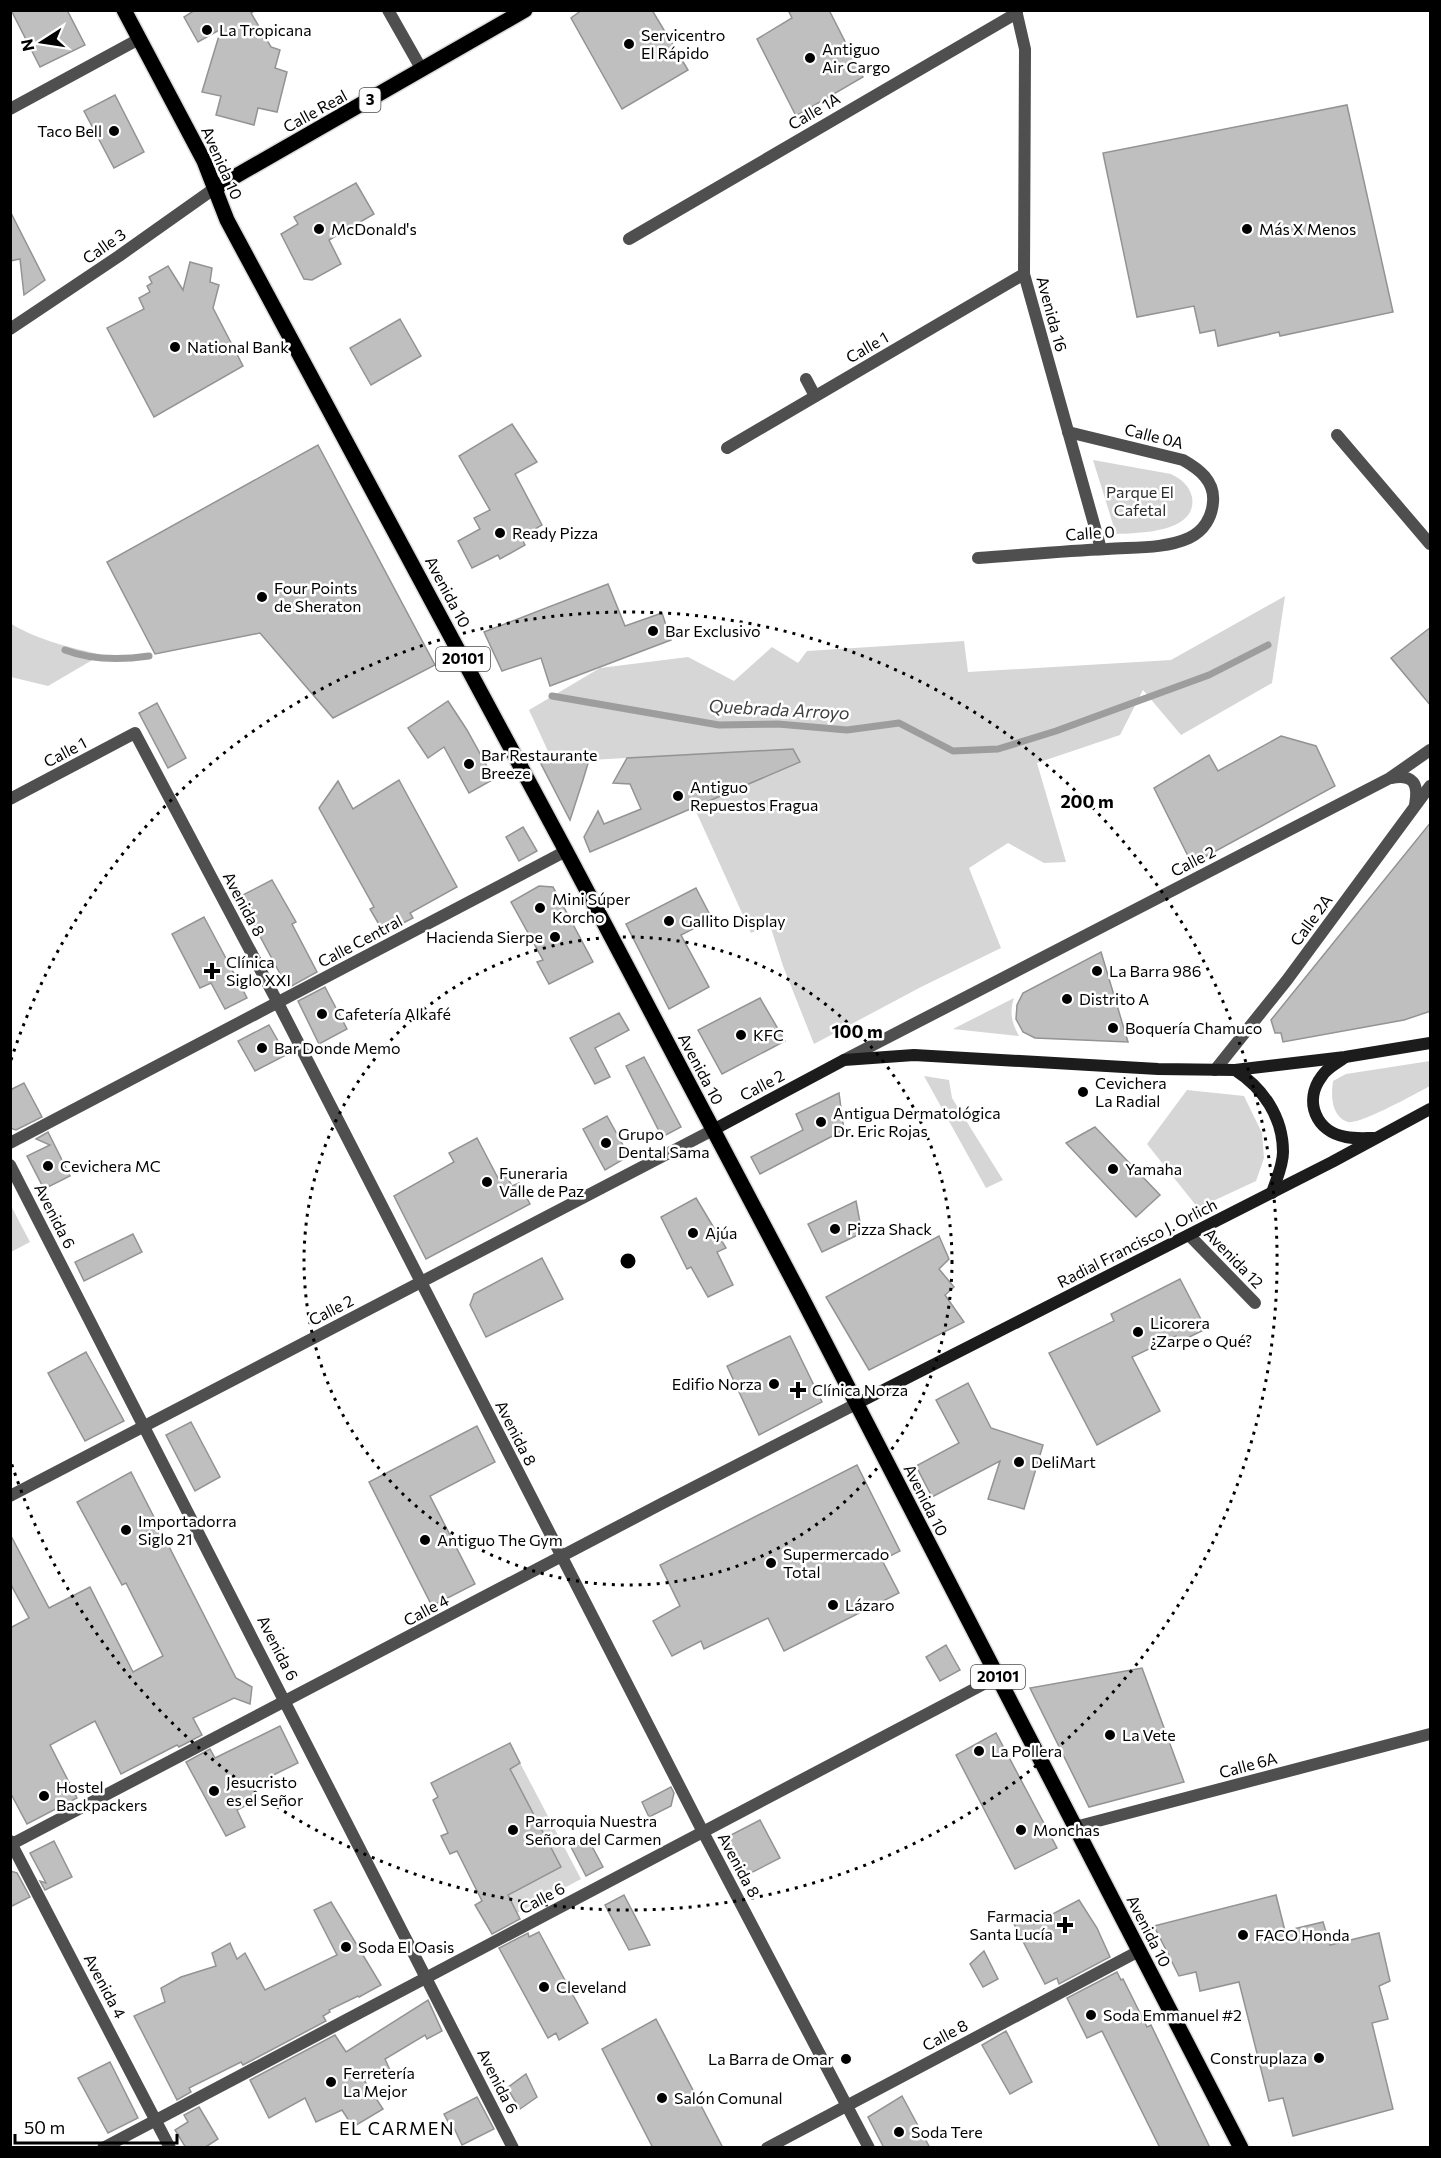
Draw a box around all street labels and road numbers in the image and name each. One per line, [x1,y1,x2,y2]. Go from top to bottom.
street label: Calle Real [280,85,350,136]
road number: 3 [360,88,380,112]
street label: Calle 1A [784,88,843,133]
street label: Avenida 10 [198,123,247,202]
street label: Calle 3 [79,224,129,267]
street label: Avenida 16 [1033,274,1072,354]
street label: Calle 1 [842,327,891,366]
street label: Calle 0A [1123,419,1186,452]
street label: Calle 0 [1065,521,1115,544]
street label: Avenida 10 [422,553,475,631]
road number: 20101 [436,647,490,671]
street label: Calle 1 [40,732,89,771]
street label: Calle 2 [1167,841,1219,880]
street label: Avenida 8 [220,868,269,939]
street label: Calle 2A [1286,890,1336,949]
street label: Calle Central [314,910,405,971]
street label: Avenida 10 [675,1030,728,1108]
street label: Calle 2 [736,1065,787,1104]
street label: Avenida 6 [31,1180,80,1251]
street label: Radial Francisco J. Orlich [1054,1194,1220,1291]
street label: Avenida 12 [1201,1224,1268,1292]
street label: Calle 2 [305,1290,357,1329]
street label: Avenida 8 [492,1397,541,1468]
street label: Avenida 10 [900,1461,953,1539]
street label: Calle 4 [400,1590,452,1629]
street label: Avenida 6 [254,1612,303,1683]
road number: 20101 [971,1665,1025,1689]
street label: Calle 6A [1217,1748,1279,1781]
street label: Avenida 8 [715,1829,764,1900]
street label: Calle 6 [516,1878,568,1917]
street label: Avenida 10 [1123,1892,1176,1970]
street label: Avenida 4 [81,1950,131,2022]
street label: Calle 8 [919,2015,971,2054]
street label: Avenida 6 [474,2045,523,2116]

